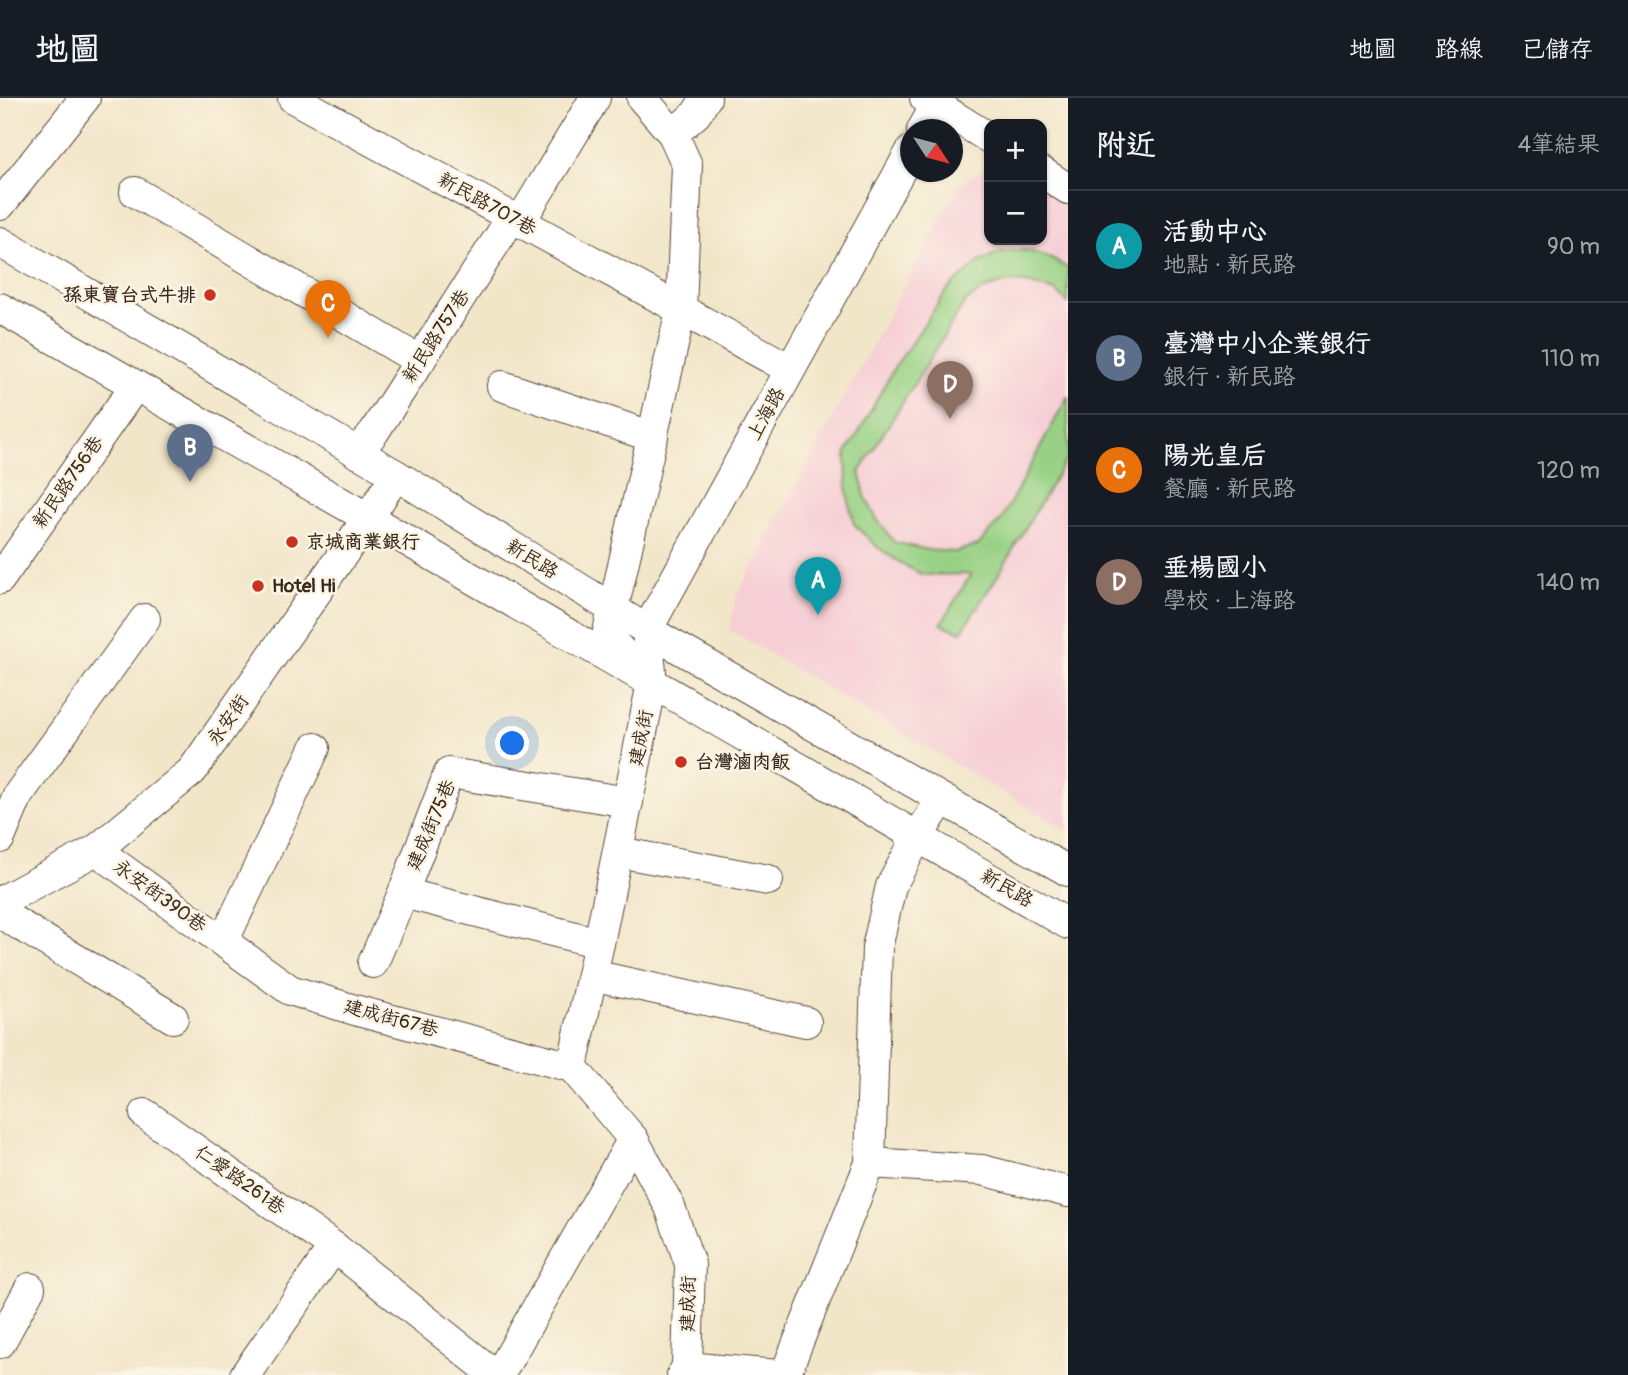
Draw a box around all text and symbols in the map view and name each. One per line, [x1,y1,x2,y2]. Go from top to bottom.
text: 地圖 [35,29,101,70]
text: 地圖 [1349,35,1397,64]
text: 路線 [1435,35,1483,64]
text: 已儲存 [1521,35,1593,64]
north arrow [900,119,963,182]
map controls [984,119,1047,245]
button: + [984,119,1047,182]
text: 附近 [1096,127,1156,164]
text: 4筆結果 [1518,130,1600,159]
street label: 新民路707巷 [433,167,541,241]
button: − [984,182,1047,245]
text: 活動中心 [1163,216,1267,248]
text: A [1112,232,1126,261]
text: 90 m [1547,232,1600,261]
text: 地點 · 新民路 [1163,250,1295,279]
pin: C [305,280,351,338]
place label: 孫東寶台式牛排 [63,283,196,307]
street label: 新民路757巷 [397,285,475,387]
marker: 孫東寶台式牛排 [202,287,218,303]
text: 臺灣中小企業銀行 [1163,328,1371,360]
text: B [1112,344,1126,373]
text: 110 m [1541,344,1600,373]
pin: D [927,361,973,419]
text: 銀行 · 新民路 [1163,362,1295,391]
street label: 上海路 [742,383,790,445]
pin: B [167,424,213,482]
street label: 新民路756巷 [27,431,109,533]
text: 陽光皇后 [1163,440,1267,472]
text: C [1112,456,1126,485]
text: 120 m [1537,456,1600,485]
text: 餐廳 · 新民路 [1163,474,1295,503]
place label: 京城商業銀行 [306,530,420,554]
marker: 京城商業銀行 [284,534,300,550]
street label: 新民路 [501,534,563,584]
text: 垂楊國小 [1163,552,1267,584]
pin: A [795,557,841,615]
text: D [1112,568,1126,597]
text: 140 m [1537,568,1600,597]
place label: Hotel Hi [272,574,336,598]
marker: Hotel Hi [250,578,266,594]
text: 學校 · 上海路 [1163,586,1295,615]
street label: 永安街 [202,690,254,750]
street label: 建成街 [624,708,658,768]
your location [495,726,529,760]
place label: 台灣滷肉飯 [695,750,790,774]
marker: 台灣滷肉飯 [673,754,689,770]
street label: 建成街75巷 [401,776,461,874]
street label: 永安街390巷 [109,854,211,938]
street label: 新民路 [976,863,1038,913]
street label: 建成街67巷 [341,994,441,1042]
street label: 仁愛路261巷 [190,1140,290,1220]
street label: 建成街 [676,1275,700,1333]

